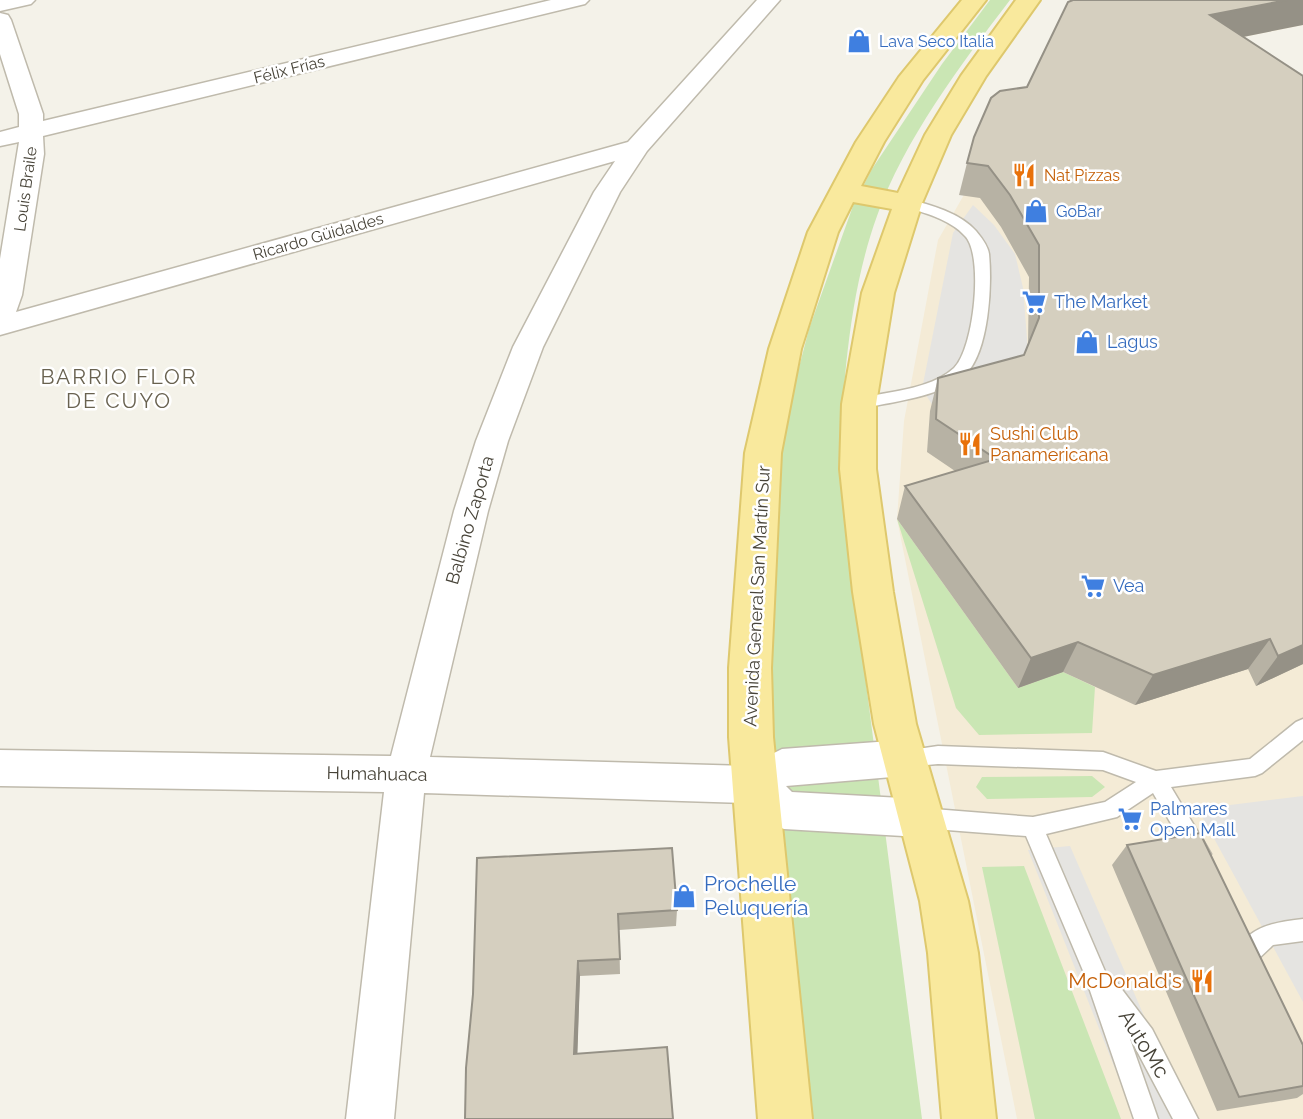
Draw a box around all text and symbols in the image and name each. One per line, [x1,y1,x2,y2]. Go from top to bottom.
shop icon: Lava Seco Italia [845,27,873,55]
place label: Lava Seco Italia [879,32,994,51]
street label: Félix Frías [252,51,327,87]
street label: Louis Braile [10,145,41,233]
restaurant icon: Nat Pizzas [1010,161,1038,189]
place label: Nat Pizzas [1044,166,1120,185]
shop icon: GoBar [1022,197,1050,225]
place label: GoBar [1056,202,1102,221]
street label: Ricardo Güidaldes [251,209,386,264]
supermarket icon: The Market [1020,288,1048,316]
place label: The Market [1054,291,1148,312]
shop icon: Lagus [1073,328,1101,356]
place label: Lagus [1107,331,1158,352]
district label: BARRIO FLOR DE CUYO [40,364,198,413]
place label: Sushi Club Panamericana [990,423,1109,465]
restaurant icon: Sushi Club Panamericana [956,430,984,458]
street label: Balbino Zaporta [441,453,498,587]
street label: Avenida General San Martín Sur [739,464,774,727]
supermarket icon: Vea [1079,572,1107,600]
place label: Vea [1113,575,1144,596]
street label: Humahuaca [326,762,428,785]
place label: Palmares Open Mall [1150,798,1236,840]
supermarket icon: Palmares Open Mall [1116,805,1144,833]
place label: Prochelle Peluquería [704,871,809,920]
shop icon: Prochelle Peluquería [670,882,698,910]
restaurant icon: McDonald's [1188,967,1216,995]
place label: McDonald's [1068,968,1182,993]
street label: AutoMc [1114,1005,1175,1082]

